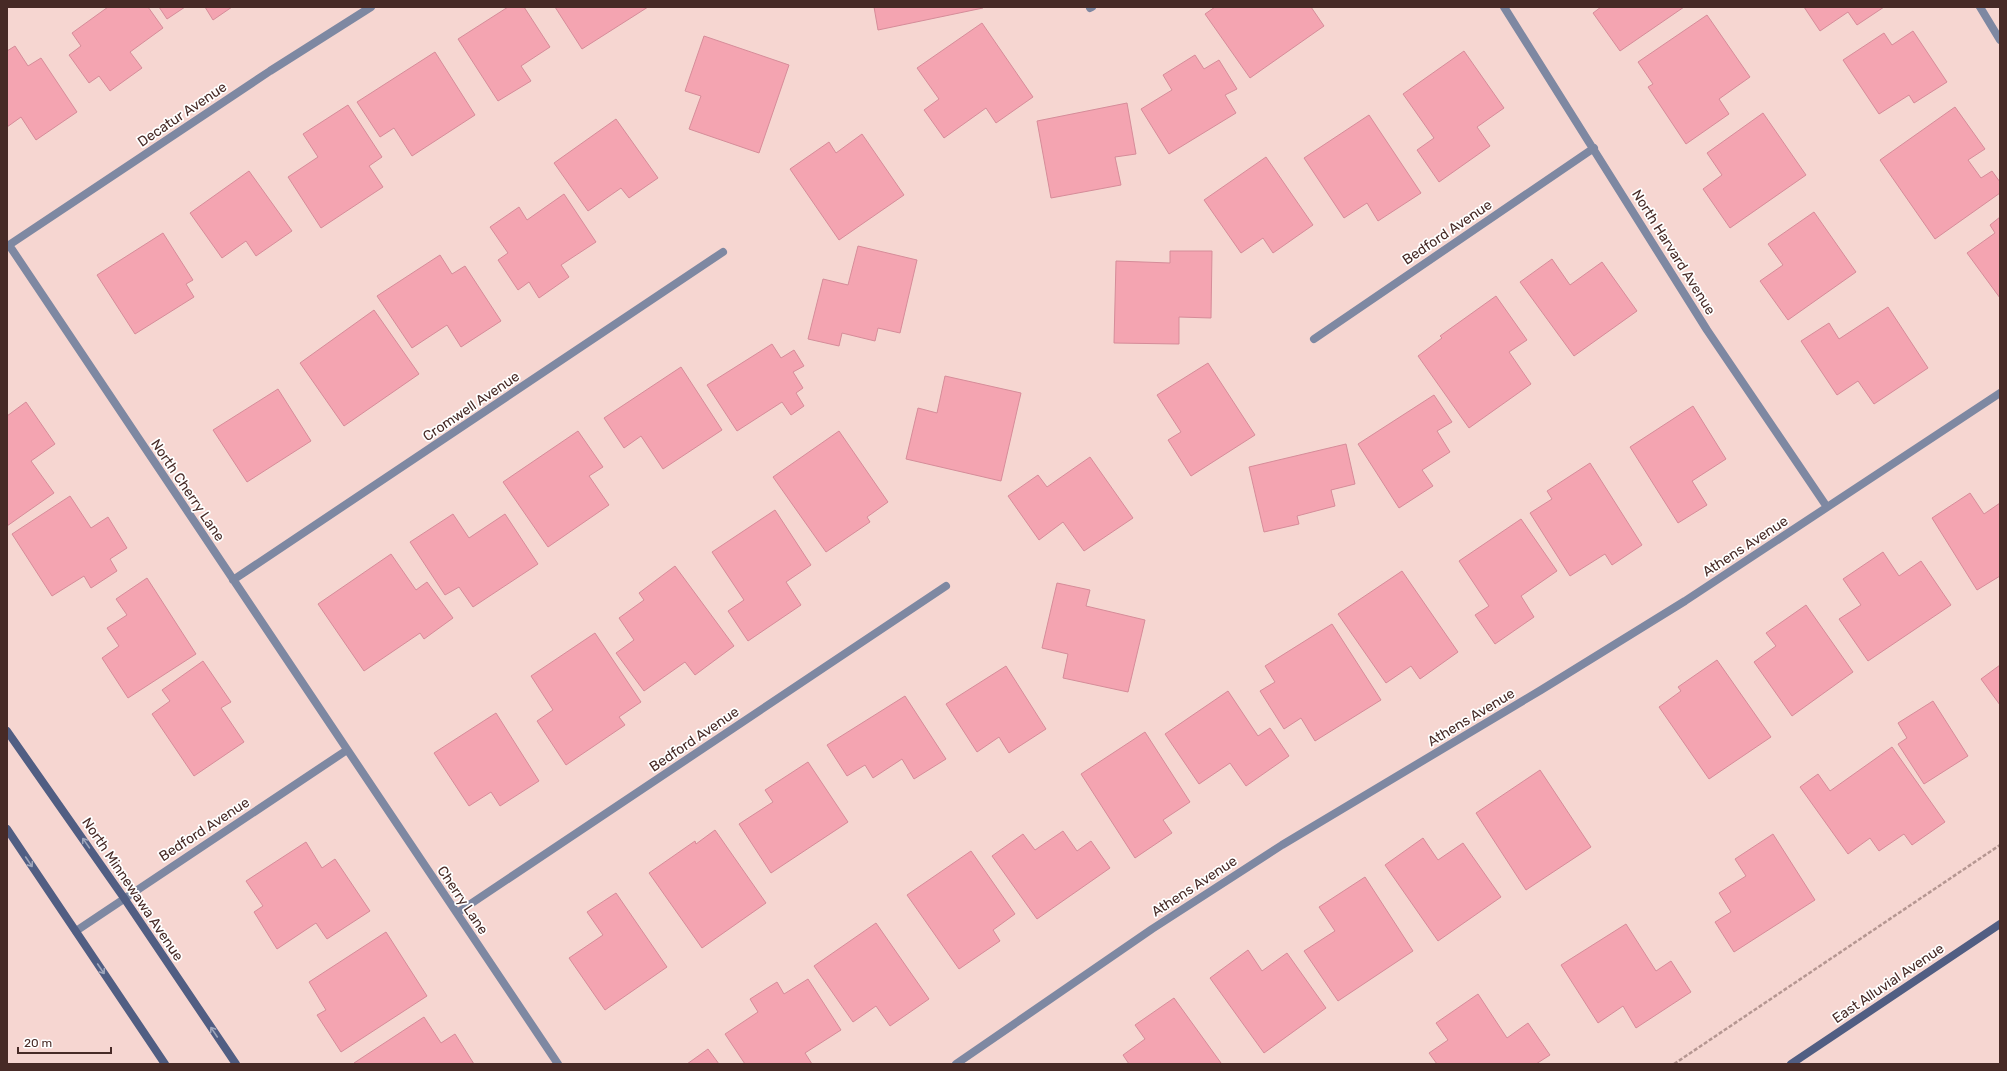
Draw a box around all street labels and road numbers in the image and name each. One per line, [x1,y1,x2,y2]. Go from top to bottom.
street label: Decatur Avenue [134,78,230,151]
street label: North Harvard Avenue [1628,187,1719,318]
street label: Bedford Avenue [1399,196,1495,269]
street label: Cromwell Avenue [420,368,523,445]
street label: North Cherry Lane [147,436,228,545]
street label: Athens Avenue [1699,512,1791,580]
street label: Athens Avenue [1425,685,1518,750]
street label: Bedford Avenue [646,703,742,776]
street label: Bedford Avenue [156,794,253,865]
street label: North Minnewawa Avenue [78,814,187,964]
street label: Athens Avenue [1148,852,1240,920]
street label: Cherry Lane [433,863,492,938]
street label: East Alluvial Avenue [1829,940,1947,1027]

